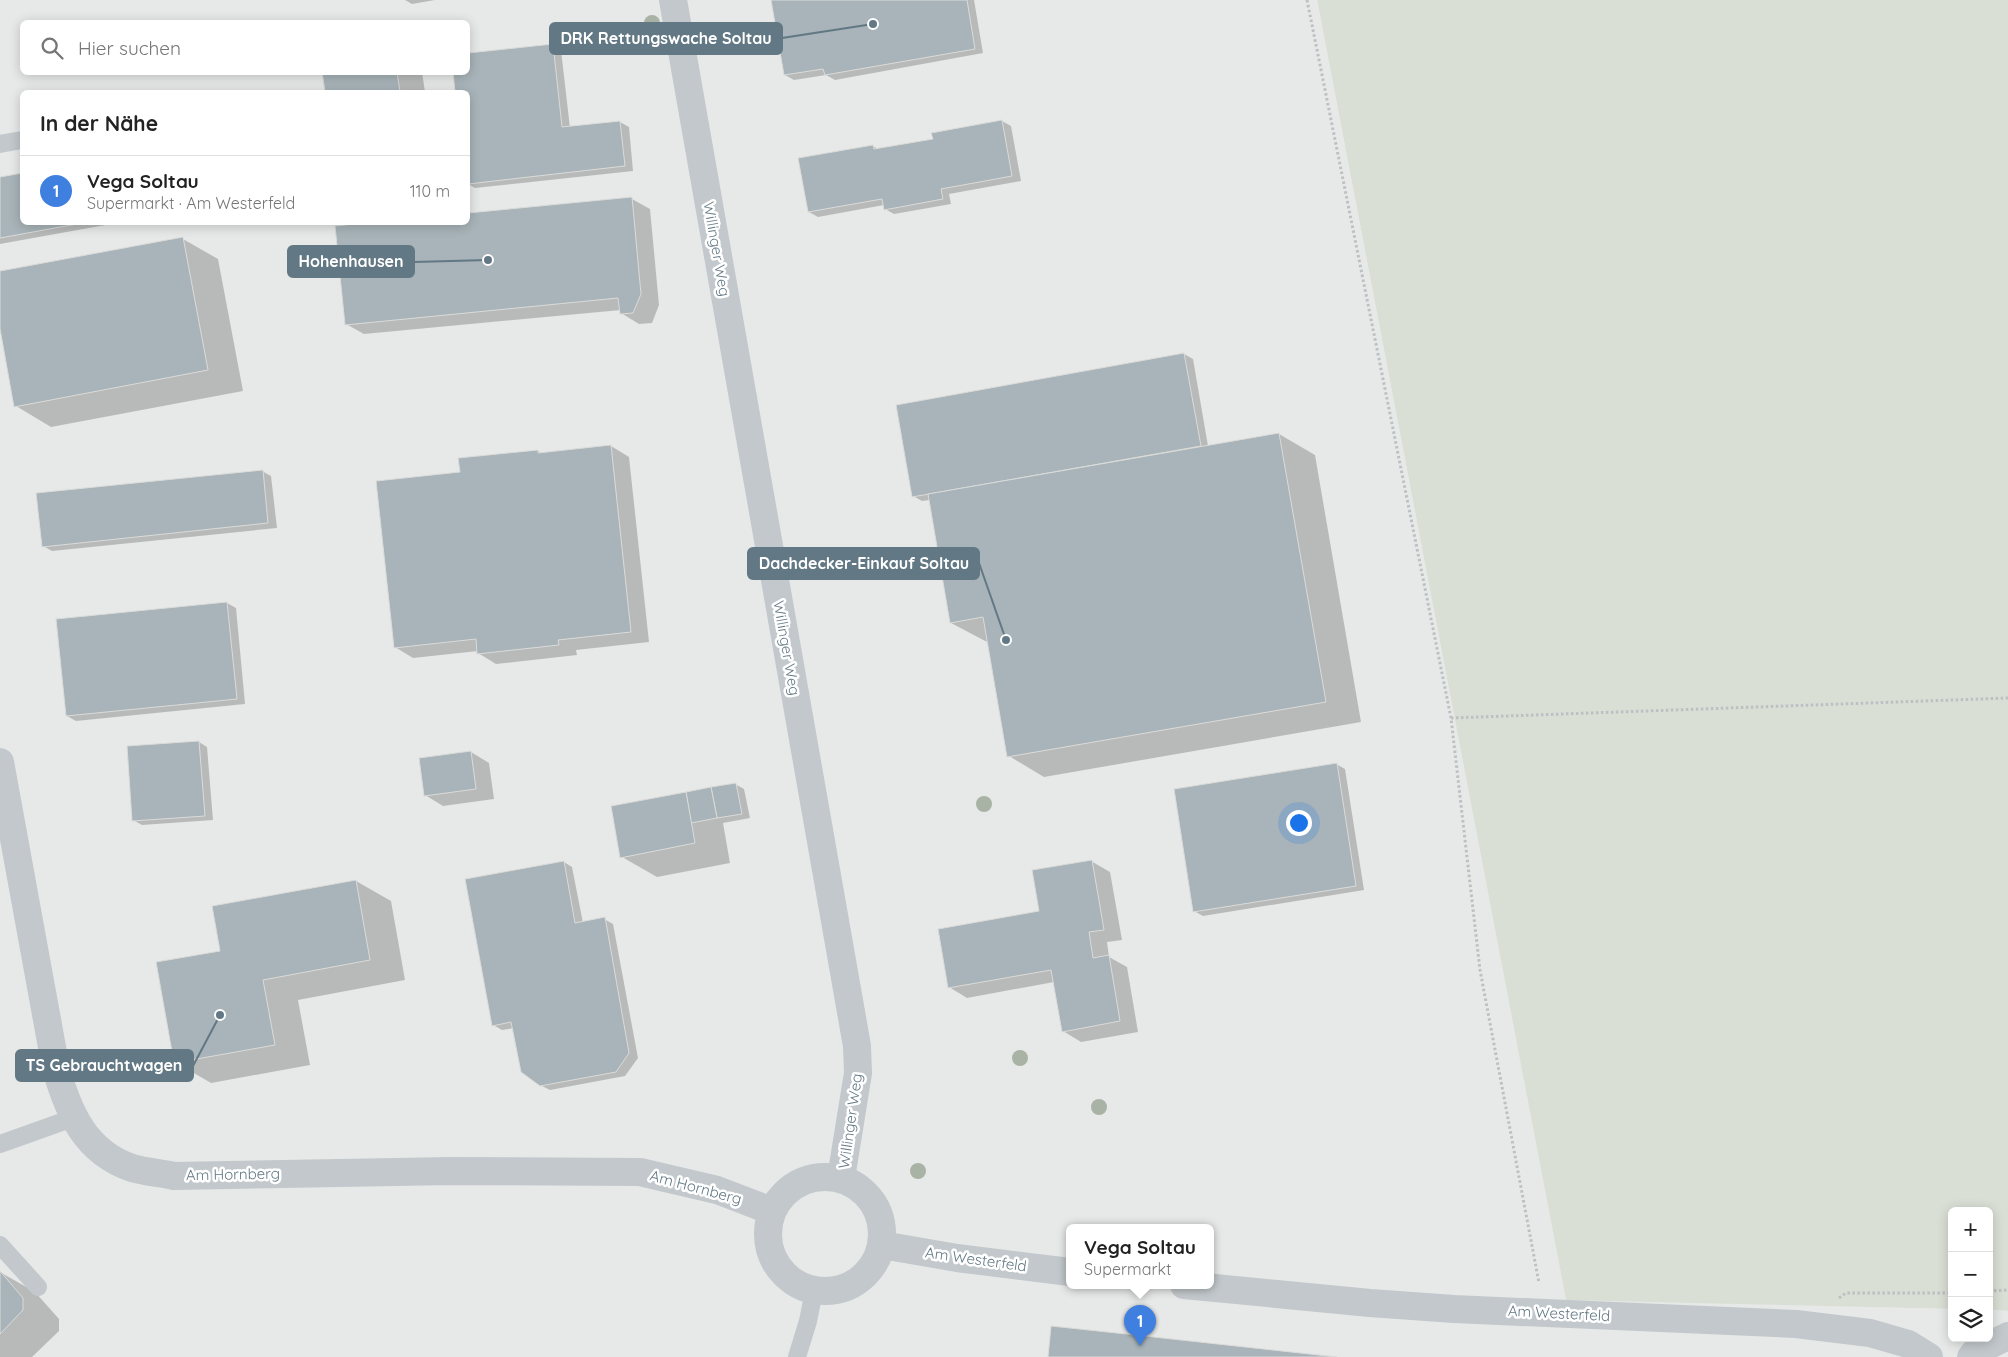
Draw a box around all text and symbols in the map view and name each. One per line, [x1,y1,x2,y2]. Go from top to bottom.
search box [20,20,470,75]
callout: DRK Rettungswache Soltau [550,23,782,54]
text: DRK Rettungswache Soltau [560,28,772,48]
icon: search [38,34,66,62]
text: Hier suchen [78,36,181,60]
text: In der Nähe [40,110,158,136]
text: Vega Soltau [87,169,199,193]
text: 1 [53,181,59,201]
text: 110 m [410,181,450,201]
text: Supermarkt · Am Westerfeld [87,193,295,213]
street label: Willinger Weg [699,200,735,298]
callout: Hohenhausen [288,246,414,277]
text: Hohenhausen [298,251,404,271]
callout: Dachdecker-Einkauf Soltau [748,548,979,579]
text: Dachdecker-Einkauf Soltau [759,553,969,573]
street label: Willinger Weg [769,599,805,697]
your location [1286,810,1312,836]
callout: TS Gebrauchtwagen [16,1050,193,1081]
text: TS Gebrauchtwagen [26,1055,182,1075]
street label: Willinger Weg [834,1072,866,1170]
street label: Am Hornberg [186,1164,280,1184]
street label: Am Hornberg [648,1166,744,1208]
map controls [1948,1207,1993,1342]
button: + [1948,1207,1993,1252]
popup [1066,1224,1214,1289]
text: Vega Soltau [1084,1235,1196,1259]
street label: Am Westerfeld [924,1242,1028,1276]
button: − [1948,1252,1993,1297]
text: Supermarkt [1084,1259,1172,1279]
button: layers [1948,1297,1993,1342]
street label: Am Westerfeld [1507,1301,1611,1325]
pin: 1 [1124,1305,1156,1346]

